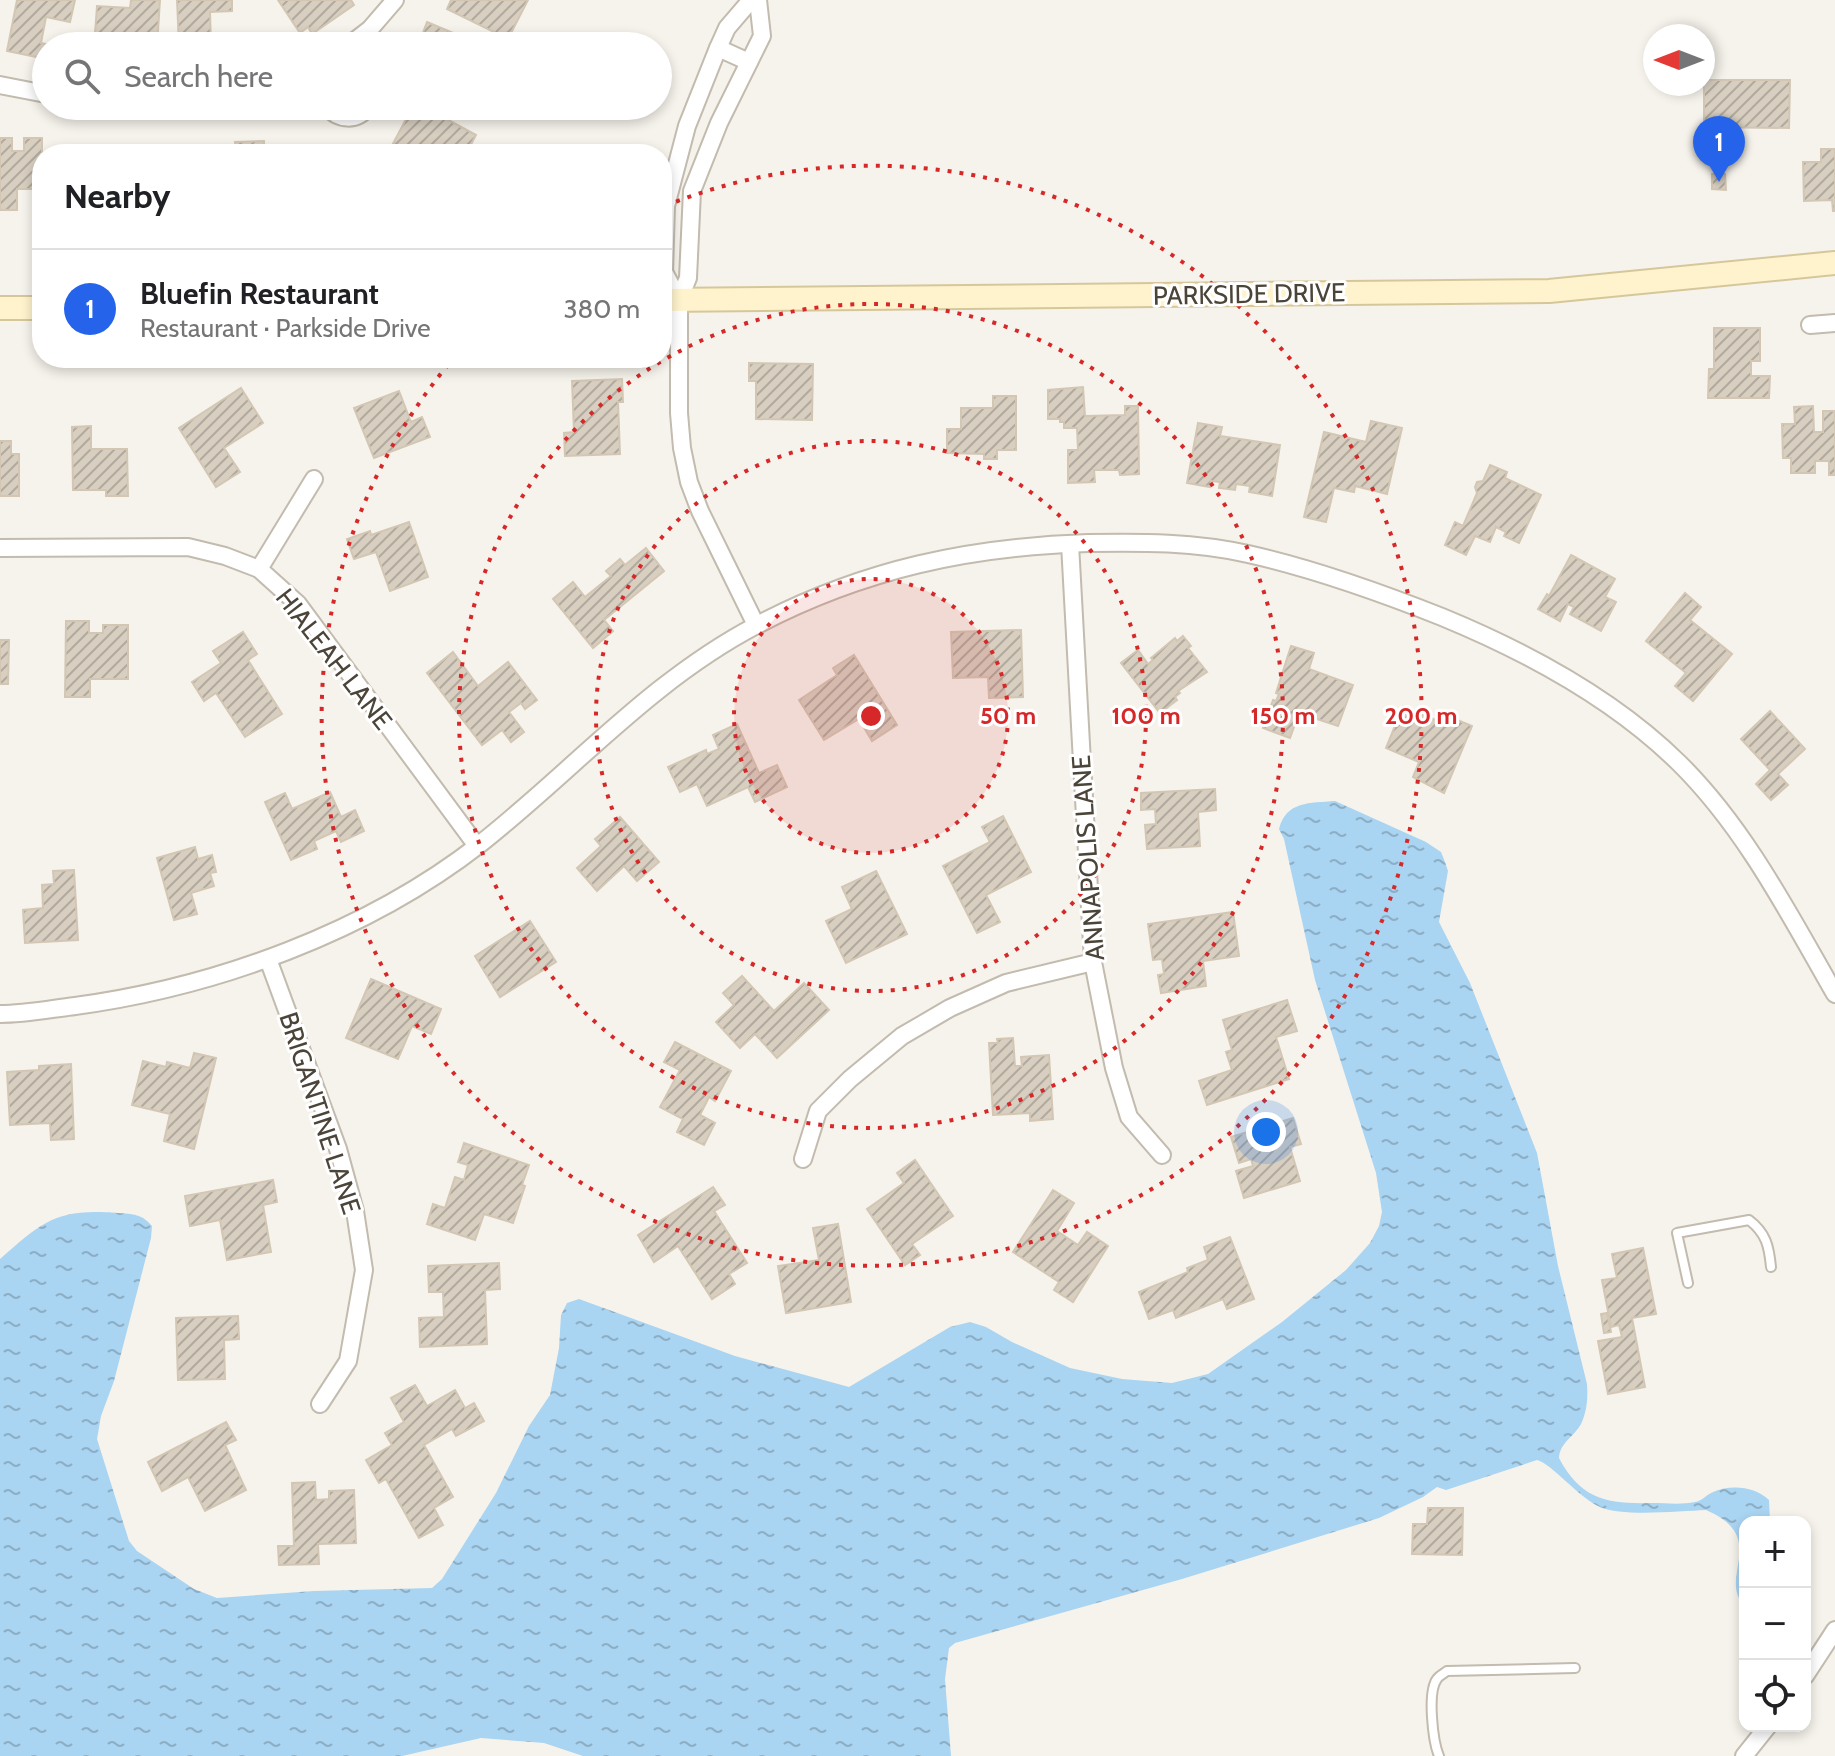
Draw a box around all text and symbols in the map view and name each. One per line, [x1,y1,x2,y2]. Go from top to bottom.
north arrow [1643,24,1715,96]
search box [32,32,672,120]
icon: search [60,54,104,98]
text: Search here [124,58,273,95]
pin: 1 [1693,116,1745,182]
text: Nearby [64,175,171,217]
text: Bluefin Restaurant [140,275,379,312]
street label: PARKSIDE DRIVE [1152,276,1346,312]
text: 1 [85,293,95,325]
text: 380 m [563,293,640,325]
text: Restaurant · Parkside Drive [140,312,431,344]
street label: HIALEAH LANE [269,582,399,736]
text: 50 m [980,701,1036,730]
text: 100 m [1111,701,1181,730]
text: 150 m [1251,701,1315,730]
text: 200 m [1385,701,1457,730]
centre of rings [857,702,885,730]
street label: ANNAPOLIS LANE [1065,754,1111,962]
street label: BRIGANTINE LANE [272,1008,368,1218]
your location [1246,1112,1286,1152]
map controls [1739,1516,1811,1732]
button: + [1739,1516,1811,1588]
button: − [1739,1588,1811,1660]
button: locate [1739,1660,1811,1732]

